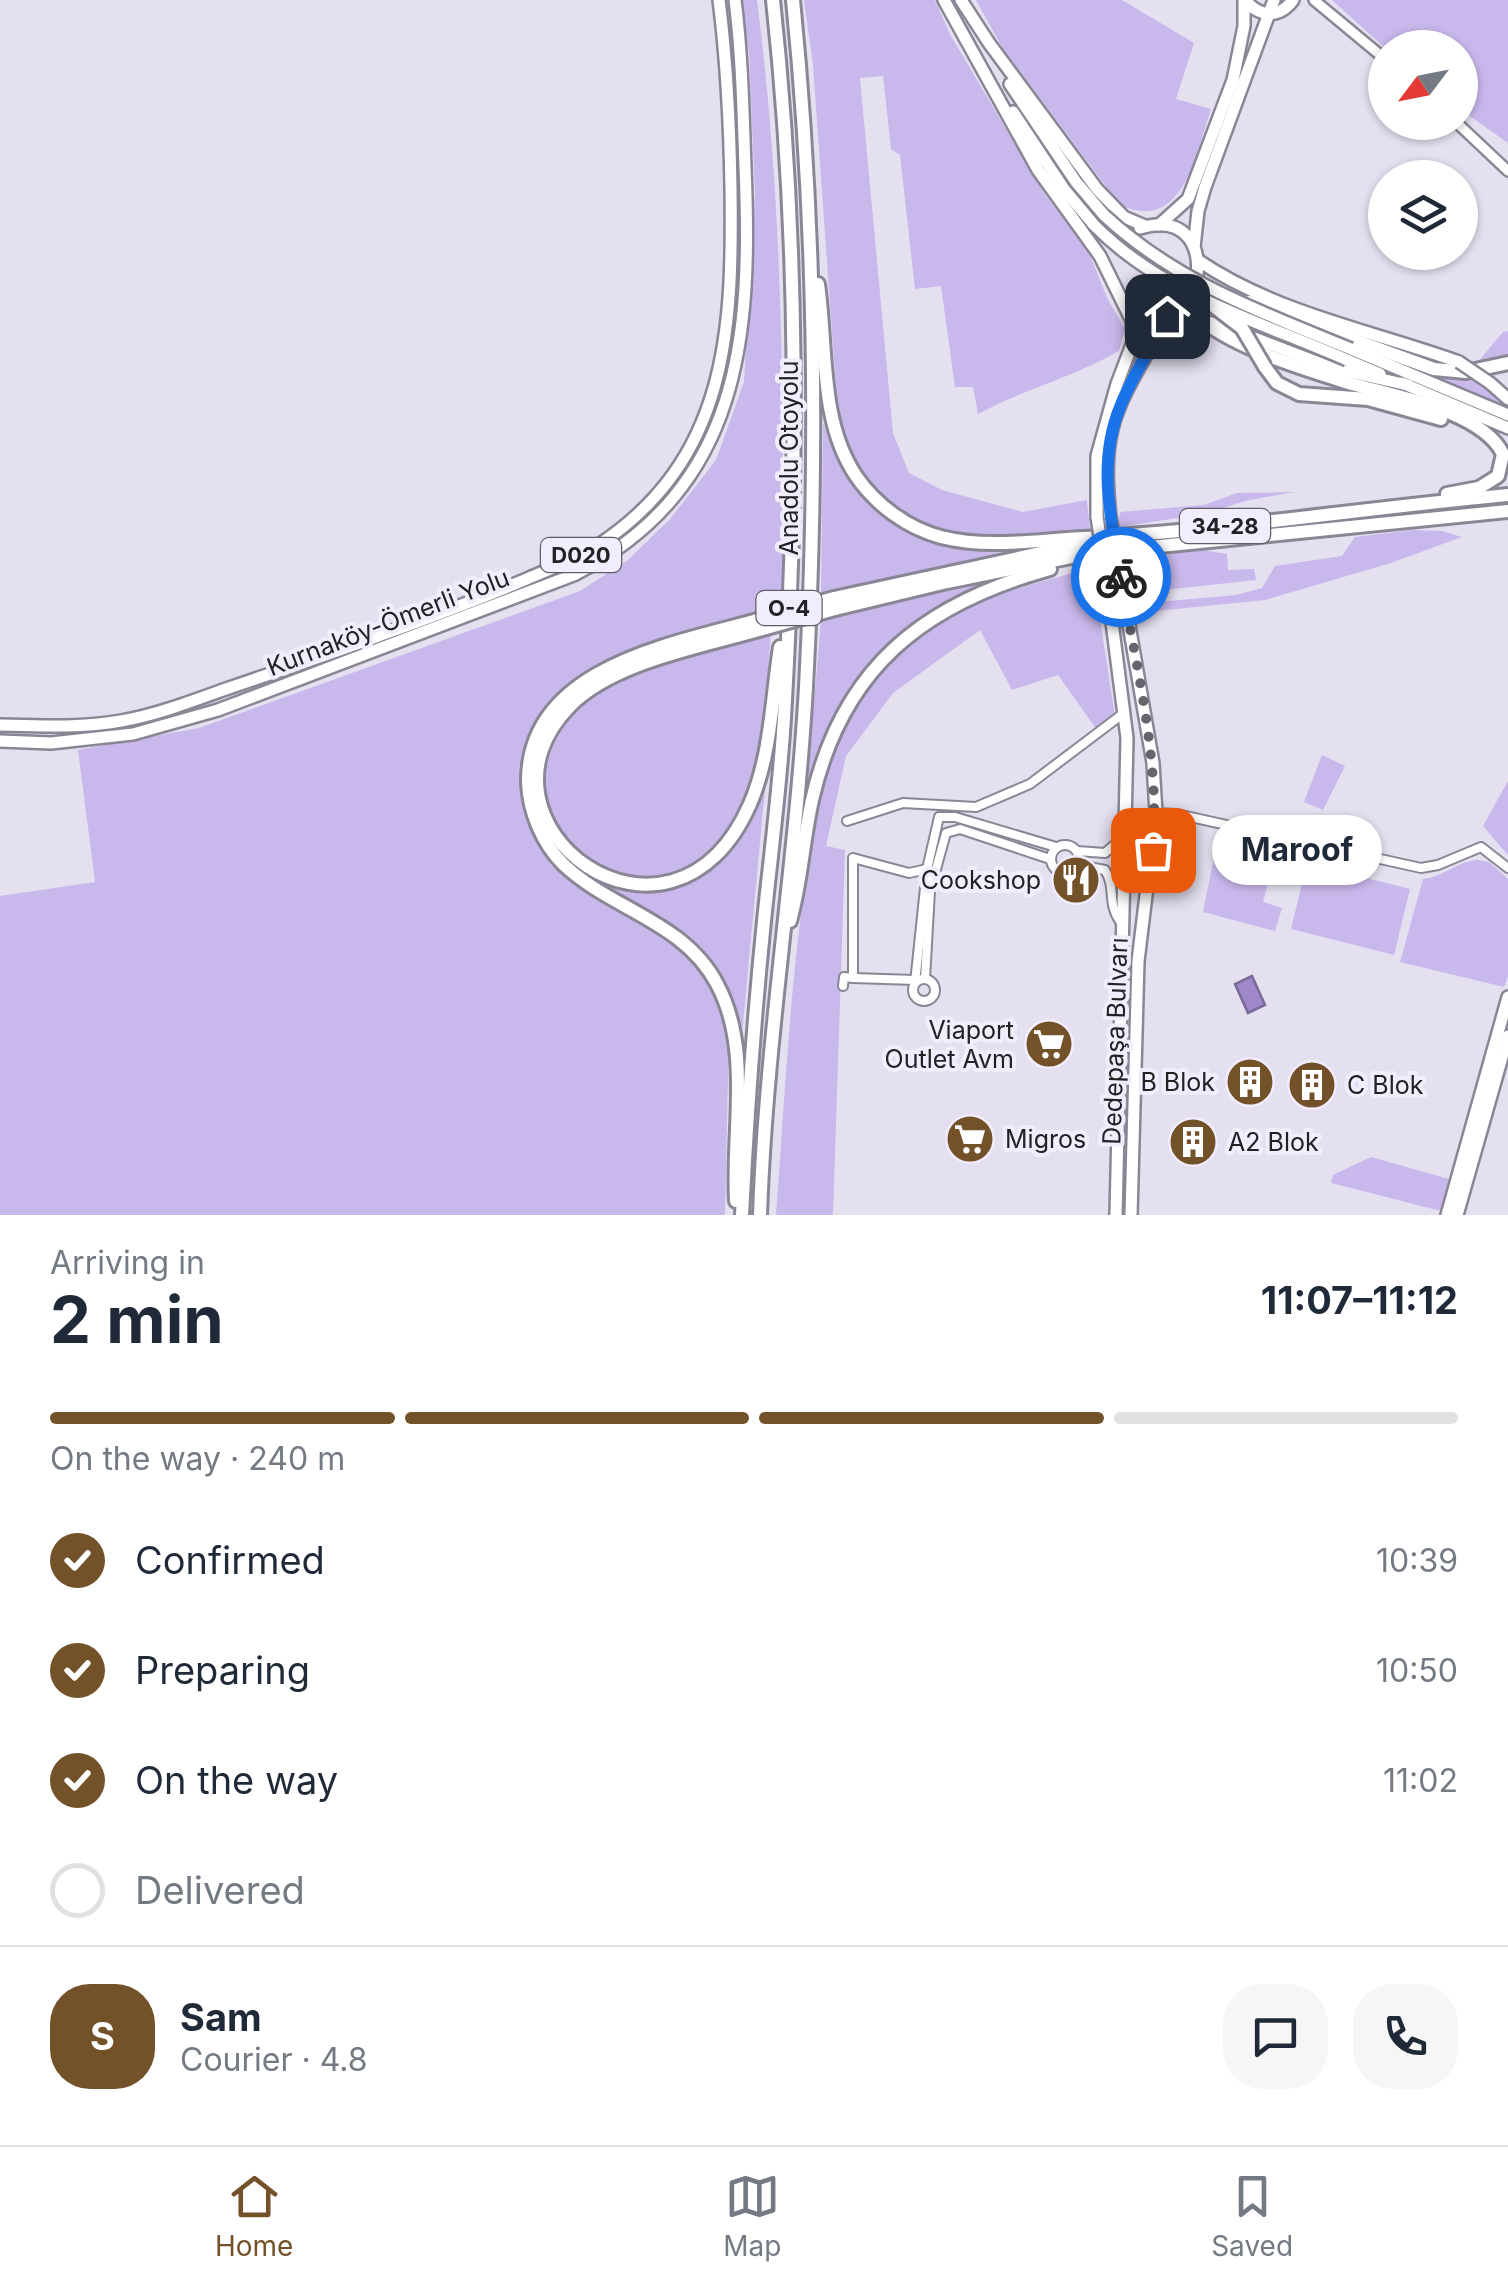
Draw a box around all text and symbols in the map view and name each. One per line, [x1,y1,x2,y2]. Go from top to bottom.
north arrow [1368,30,1478,140]
map controls [1368,30,1478,270]
button: layers [1368,160,1478,270]
pin [1125,274,1210,359]
icon: home [1140,289,1195,344]
street label: Anadolu Otoyolu [774,360,804,556]
road number: 34-28 [1180,509,1270,543]
courier [1071,527,1171,627]
road number: D020 [541,538,621,572]
icon: bike [1094,550,1149,605]
street label: Kurnaköy-Ömerli Yolu [263,562,513,682]
road number: O-4 [756,591,822,625]
pin [1111,808,1196,893]
callout: Maroof [1213,815,1383,885]
icon: bag [1126,823,1181,878]
text: Maroof [1241,830,1353,869]
restaurant icon: Cookshop [1050,854,1102,906]
place label: Cookshop [921,865,1041,895]
street label: Dedepaşa Bulvarı [1096,937,1134,1145]
place label: Viaport Outlet Avm [885,1015,1014,1074]
supermarket icon: Viaport Outlet Avm [1023,1018,1075,1070]
building icon: B Blok [1224,1056,1276,1108]
building icon: C Blok [1286,1059,1338,1111]
place label: B Blok [1140,1067,1215,1097]
place label: C Blok [1347,1070,1424,1100]
supermarket icon: Migros [944,1113,996,1165]
building icon: A2 Blok [1167,1116,1219,1168]
place label: Migros [1005,1124,1086,1154]
place label: A2 Blok [1228,1127,1319,1157]
text: Arriving in [50,1243,205,1282]
text: 11:07–11:12 [1261,1277,1458,1323]
text: 2 min [50,1280,224,1359]
text: On the way · 240 m [50,1439,345,1478]
icon: check [50,1533,105,1588]
text: Confirmed [135,1537,325,1583]
text: 10:39 [1376,1541,1458,1580]
icon: check [50,1643,105,1698]
text: Preparing [135,1647,310,1693]
text: 10:50 [1376,1651,1458,1690]
icon: check [50,1753,105,1808]
text: On the way [135,1757,338,1803]
text: 11:02 [1383,1761,1458,1800]
text: Delivered [135,1867,305,1913]
button: chat [1223,1984,1328,2089]
button: phone [1353,1984,1458,2089]
text: Sam [180,1994,262,2040]
text: S [90,2013,115,2059]
text: Courier · 4.8 [180,2040,368,2079]
tab: Home [215,2169,293,2263]
tab: Map [723,2169,781,2263]
tab: Saved [1211,2169,1293,2263]

